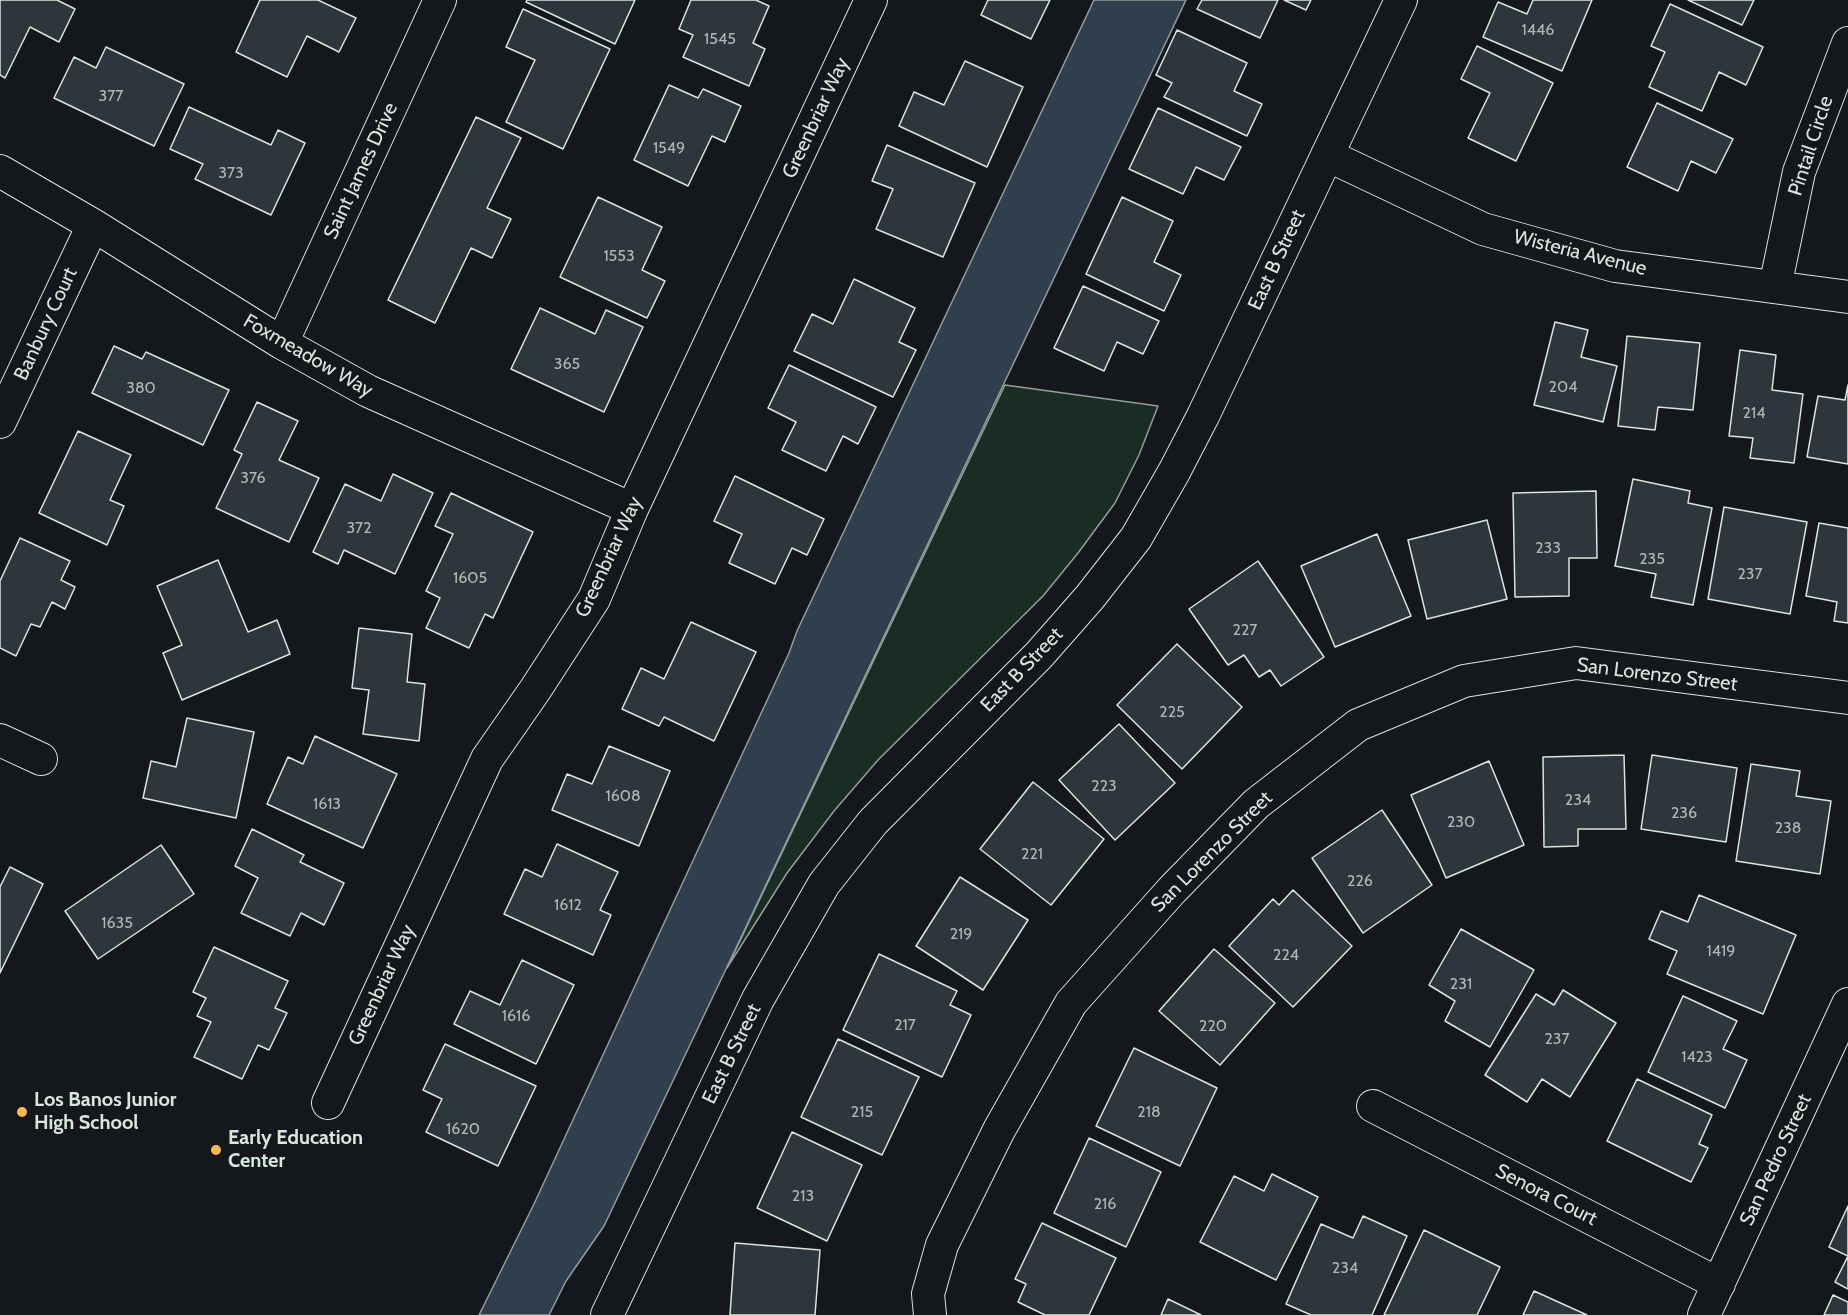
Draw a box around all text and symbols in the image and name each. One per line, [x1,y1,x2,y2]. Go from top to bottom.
house number: 1446 [1522,20,1554,40]
house number: 1545 [704,29,736,49]
street label: Greenbriar Way [778,54,854,182]
house number: 377 [99,86,123,106]
street label: Pintail Circle [1784,93,1838,199]
street label: Saint James Drive [319,99,403,243]
house number: 1549 [653,138,685,158]
house number: 373 [218,163,244,183]
street label: East B Street [1243,206,1311,314]
street label: Wisteria Avenue [1511,225,1649,281]
house number: 1553 [603,246,635,266]
street label: Banbury Court [9,264,83,384]
street label: Foxmeadow Way [239,309,377,403]
house number: 365 [554,354,580,374]
house number: 204 [1549,377,1577,397]
house number: 380 [126,378,156,398]
house number: 214 [1743,403,1765,423]
house number: 376 [240,468,266,488]
street label: Greenbriar Way [571,493,647,621]
house number: 372 [346,518,372,538]
house number: 233 [1535,538,1561,558]
house number: 235 [1639,549,1665,569]
house number: 237 [1737,564,1763,584]
house number: 1605 [453,568,487,588]
house number: 227 [1233,620,1257,640]
street label: East B Street [976,623,1068,717]
street label: San Lorenzo Street [1575,653,1739,697]
house number: 225 [1159,702,1185,722]
house number: 223 [1091,776,1117,796]
house number: 1608 [605,786,641,806]
street label: San Lorenzo Street [1146,786,1278,918]
house number: 234 [1565,790,1591,810]
house number: 1613 [313,794,341,814]
house number: 236 [1671,803,1697,823]
house number: 230 [1447,812,1475,832]
house number: 238 [1775,818,1801,838]
house number: 221 [1021,844,1043,864]
house number: 226 [1347,871,1373,891]
house number: 1612 [554,895,582,915]
house number: 1635 [101,913,133,933]
street label: Greenbriar Way [344,921,420,1049]
house number: 219 [950,924,972,944]
house number: 1419 [1707,941,1735,961]
house number: 224 [1273,945,1299,965]
house number: 231 [1450,974,1472,994]
street label: East B Street [698,1000,766,1108]
house number: 1616 [502,1006,530,1026]
house number: 217 [894,1015,916,1035]
house number: 220 [1199,1016,1227,1036]
house number: 237 [1544,1029,1570,1049]
house number: 1423 [1681,1047,1713,1067]
place label: Los Banos Junior High School [34,1088,176,1135]
street label: San Pedro Street [1735,1090,1817,1230]
house number: 215 [851,1102,873,1122]
house number: 218 [1137,1102,1161,1122]
marker: Los Banos Junior High School [15,1105,29,1119]
house number: 1620 [446,1119,480,1139]
place label: Early Education Center [228,1126,363,1173]
marker: Early Education Center [209,1143,223,1157]
street label: Senora Court [1491,1159,1601,1231]
house number: 213 [792,1186,814,1206]
house number: 216 [1094,1194,1116,1214]
house number: 234 [1332,1258,1358,1278]

